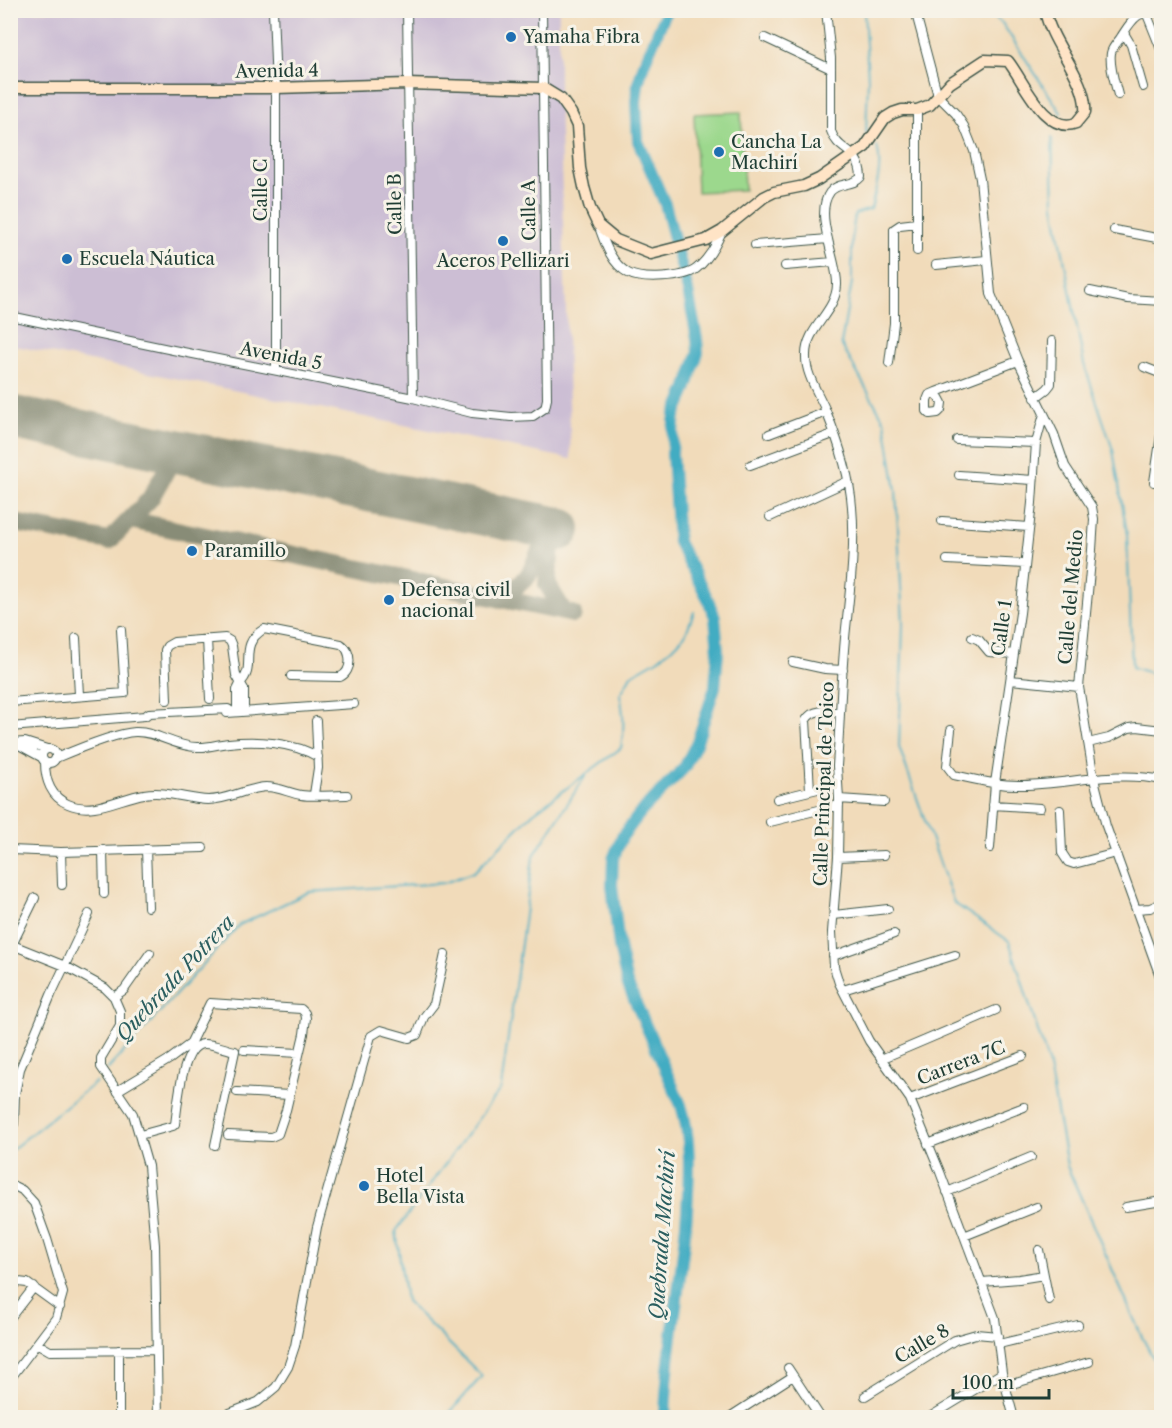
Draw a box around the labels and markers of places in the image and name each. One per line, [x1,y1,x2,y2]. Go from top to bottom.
place label: Yamaha Fibra [522,26,641,48]
marker: Yamaha Fibra [504,30,518,44]
place label: Cancha La Machirí [731,131,822,174]
marker: Cancha La Machirí [712,145,726,159]
marker: Aceros Pellizari [496,234,510,248]
place label: Escuela Náutica [79,248,216,270]
place label: Aceros Pellizari [435,250,570,272]
marker: Escuela Náutica [60,252,74,266]
place label: Paramillo [204,540,286,562]
marker: Paramillo [185,544,199,558]
place label: Defensa civil nacional [401,579,510,622]
marker: Defensa civil nacional [382,593,396,607]
place label: Hotel Bella Vista [376,1165,465,1208]
marker: Hotel Bella Vista [357,1179,371,1193]

